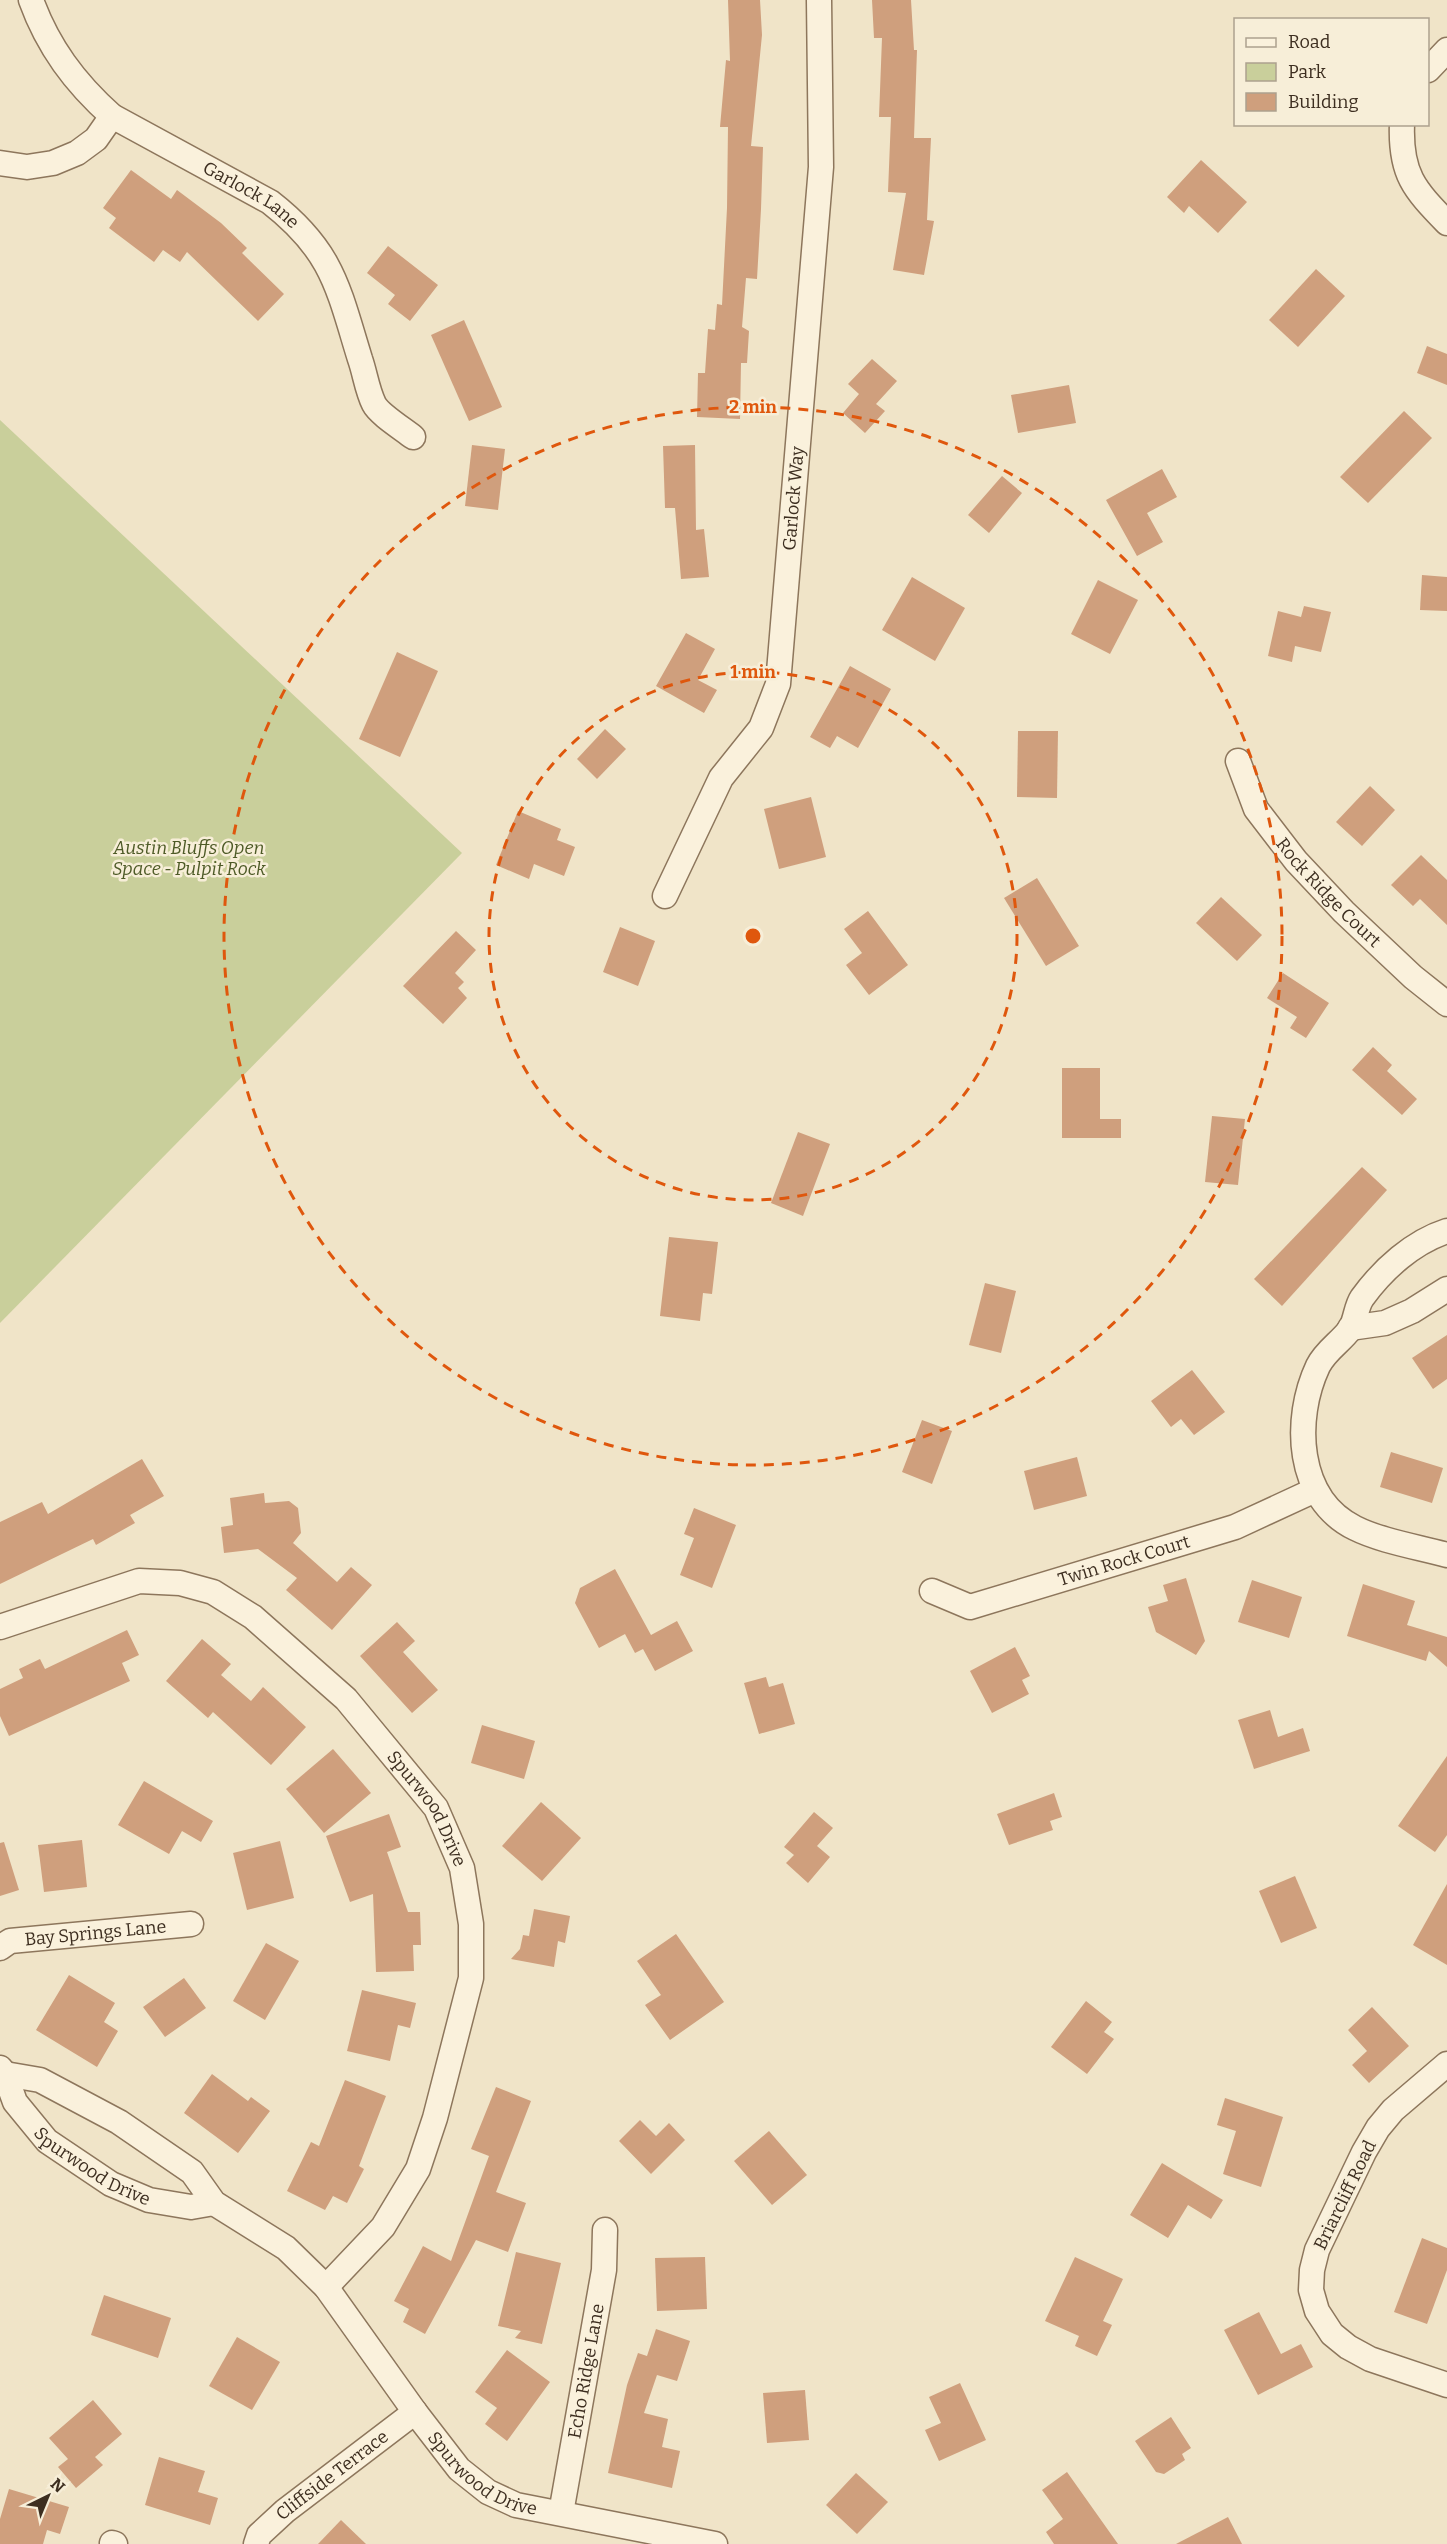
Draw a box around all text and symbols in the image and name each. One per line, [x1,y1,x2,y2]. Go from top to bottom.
legend [1234,18,1429,126]
text: Road [1288,31,1331,53]
text: Park [1288,61,1327,83]
text: Building [1288,91,1359,113]
street label: Garlock Lane [199,157,304,233]
text: 2 min [729,396,777,418]
street label: Garlock Way [778,445,809,551]
text: 1 min [730,661,776,683]
street label: Rock Ridge Court [1271,834,1386,952]
park label: Austin Bluffs Open Space - Pulpit Rock [112,837,266,880]
centre of rings [743,926,763,946]
street label: Twin Rock Court [1055,1530,1193,1591]
street label: Spurwood Drive [382,1746,471,1870]
street label: Bay Springs Lane [24,1915,167,1951]
street label: Spurwood Drive [29,2123,154,2210]
street label: Briarcliff Road [1309,2136,1381,2253]
street label: Echo Ridge Lane [563,2302,609,2440]
street label: Cliffside Terrace [271,2425,393,2525]
street label: Spurwood Drive [423,2427,539,2520]
north arrow [18,2466,78,2526]
text: N [47,2474,69,2497]

